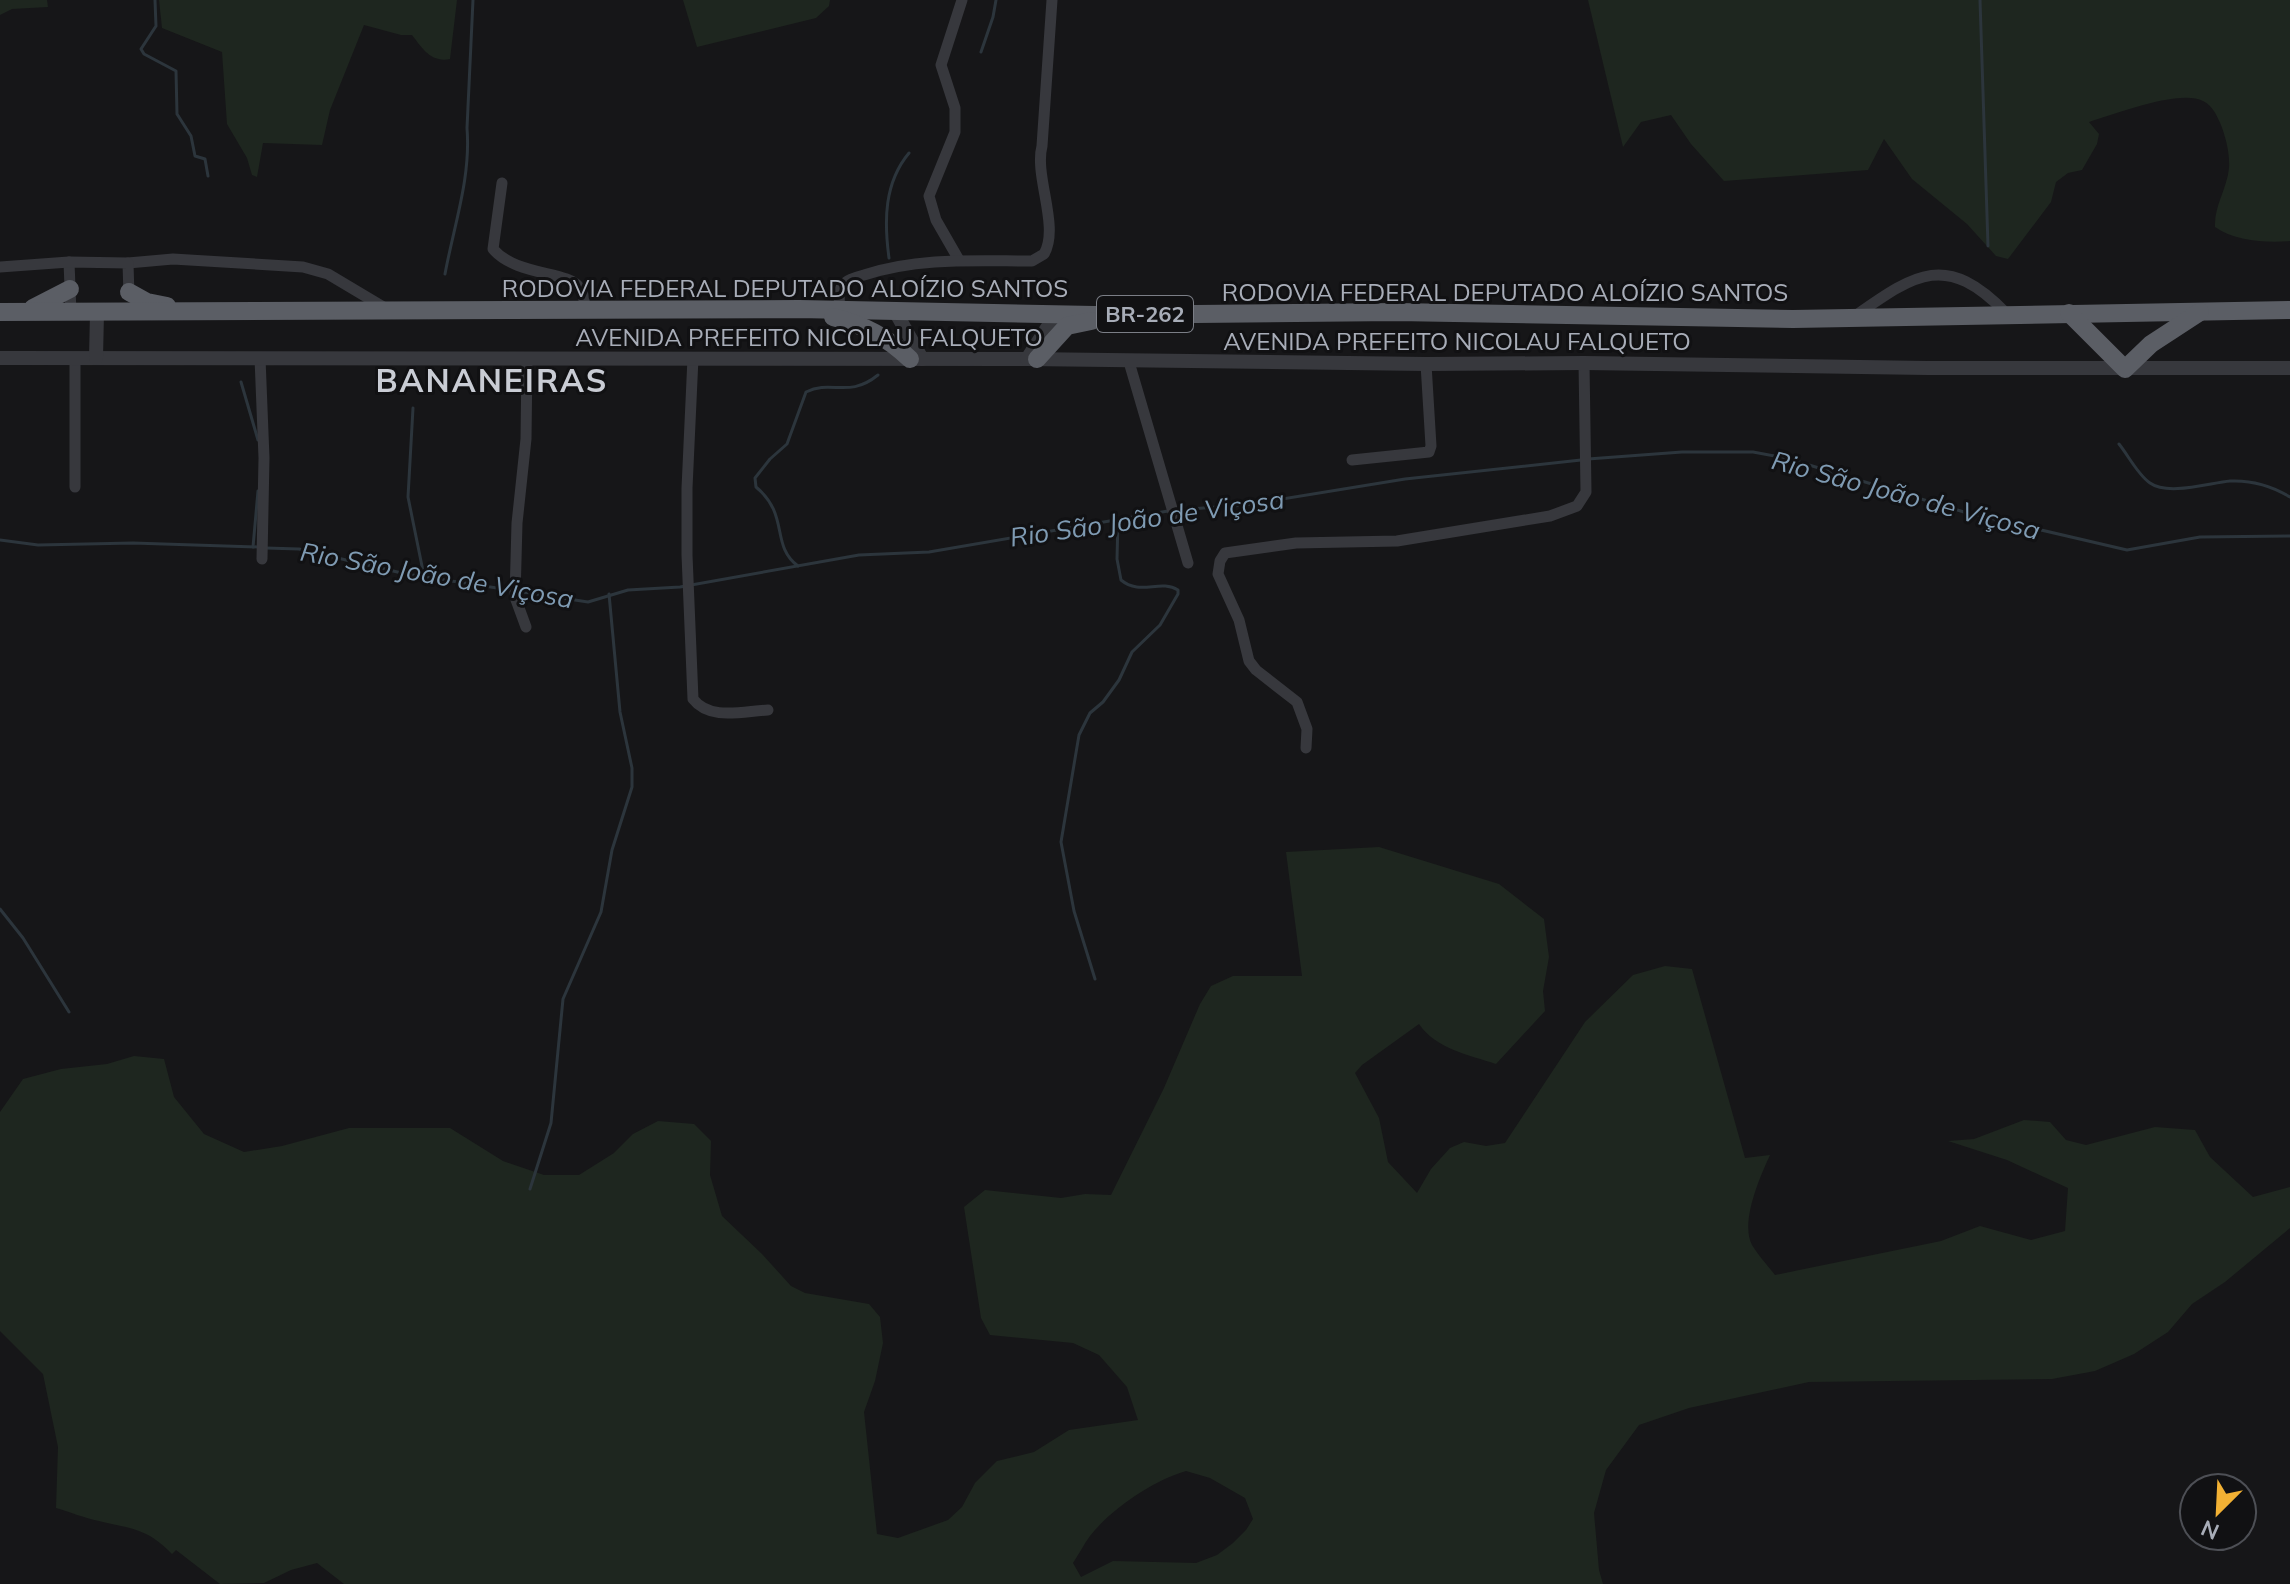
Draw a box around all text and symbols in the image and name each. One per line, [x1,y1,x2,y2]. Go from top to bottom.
street label: RODOVIA FEDERAL DEPUTADO ALOÍZIO SANTOS [502,273,1068,303]
street label: RODOVIA FEDERAL DEPUTADO ALOÍZIO SANTOS [1222,277,1788,307]
road number: BR-262 [1097,296,1193,332]
street label: AVENIDA PREFEITO NICOLAU FALQUETO [575,322,1043,352]
street label: AVENIDA PREFEITO NICOLAU FALQUETO [1223,326,1691,356]
district label: BANANEIRAS [376,360,608,400]
water label: Rio São João de Viçosa [1768,443,2044,547]
water label: Rio São João de Viçosa [1008,482,1286,554]
water label: Rio São João de Viçosa [298,535,576,615]
north arrow [2178,1472,2258,1552]
text: N [2197,1514,2223,1546]

